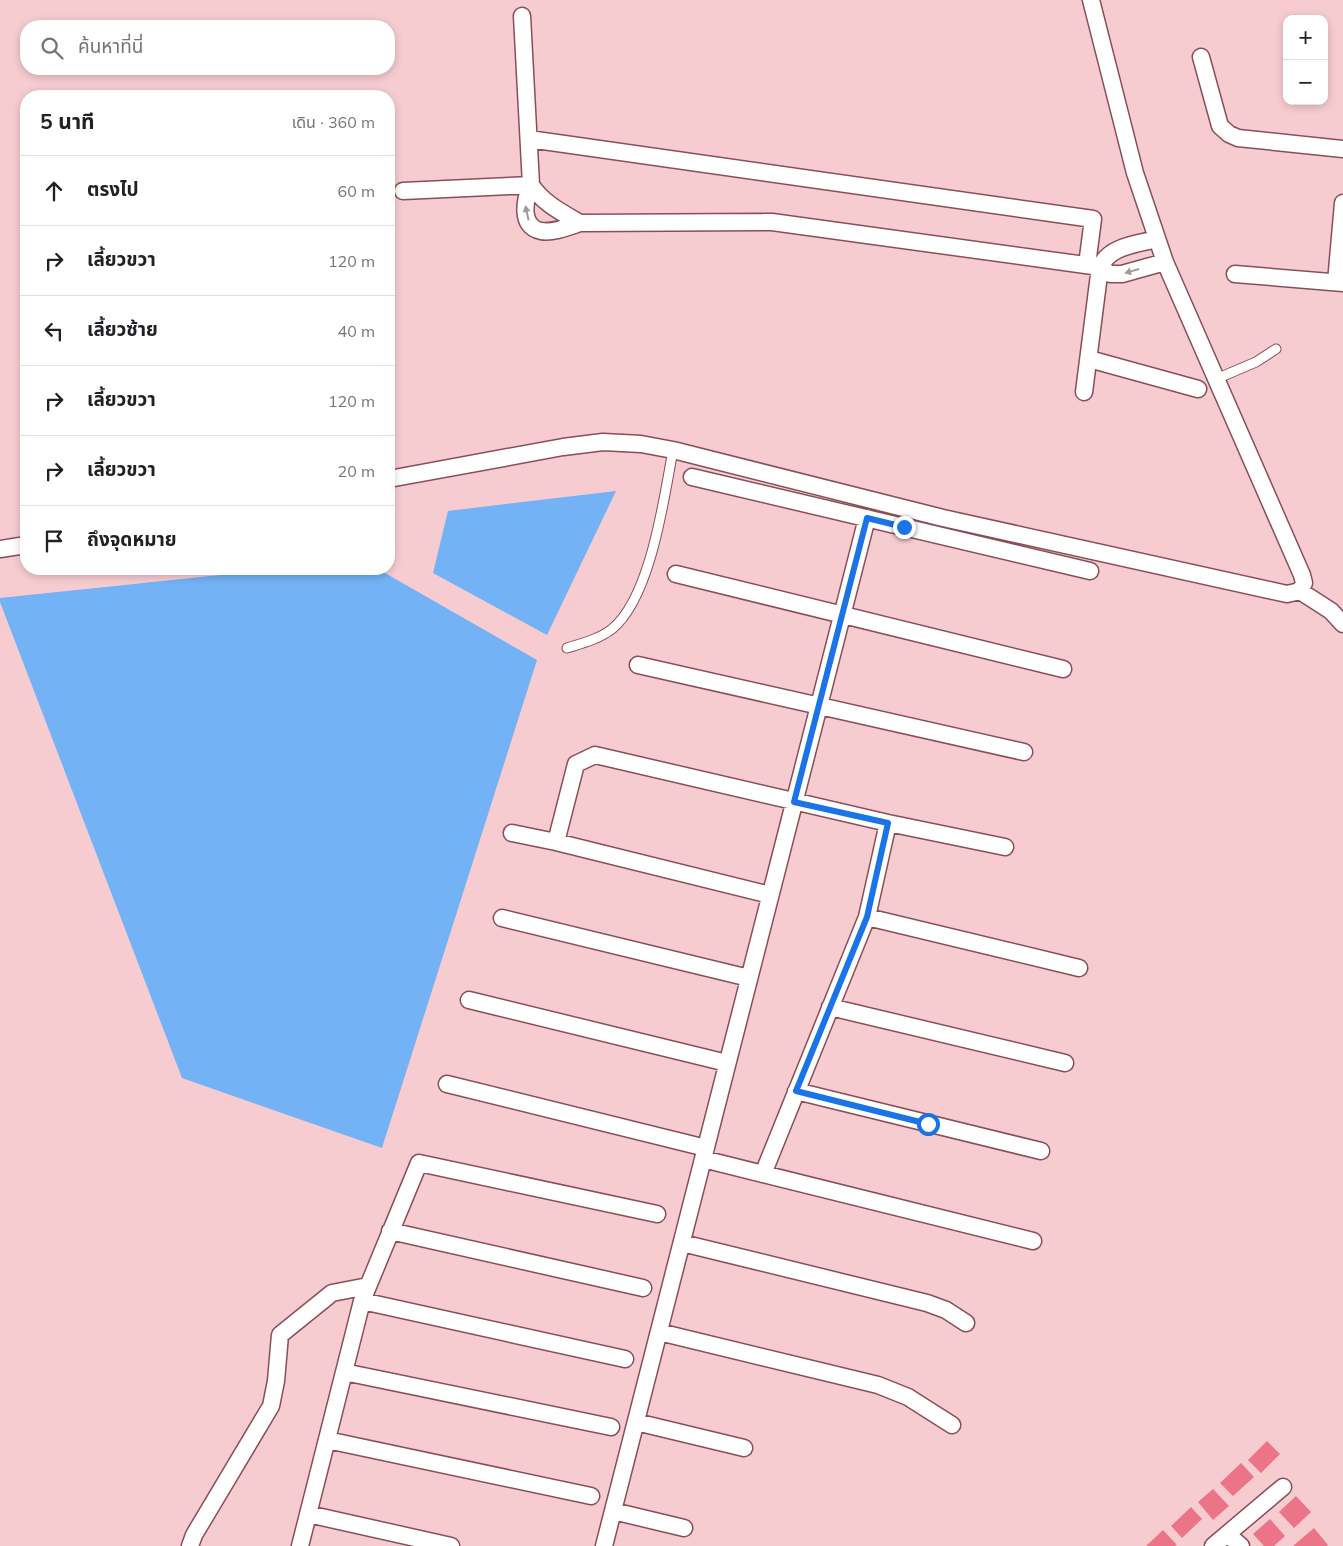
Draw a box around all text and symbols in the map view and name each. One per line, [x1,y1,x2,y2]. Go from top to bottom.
map controls [1283,15,1328,105]
button: + [1283,15,1328,60]
search box [20,20,395,75]
icon: search [38,34,66,62]
text: ค้นหาที่นี่ [78,34,143,58]
button: − [1283,60,1328,105]
text: 5 นาที [40,108,95,134]
text: เดิน · 360 m [292,112,375,132]
icon: ahead [40,177,68,205]
text: ตรงไป [87,177,139,201]
text: 60 m [338,181,375,201]
one-way arrow [523,205,531,221]
icon: right [40,247,68,275]
text: เลี้ยวขวา [87,247,156,271]
text: 120 m [328,251,375,271]
one-way arrow [1124,268,1139,276]
icon: left [40,317,68,345]
text: เลี้ยวซ้าย [87,317,158,341]
text: 40 m [338,321,375,341]
icon: right [40,387,68,415]
text: เลี้ยวขวา [87,387,156,411]
text: 120 m [328,391,375,411]
icon: right [40,457,68,485]
text: เลี้ยวขวา [87,457,156,481]
text: 20 m [338,461,375,481]
route end [893,516,916,539]
icon: arrive [40,527,68,555]
text: ถึงจุดหมาย [87,527,177,551]
route start [917,1113,940,1136]

